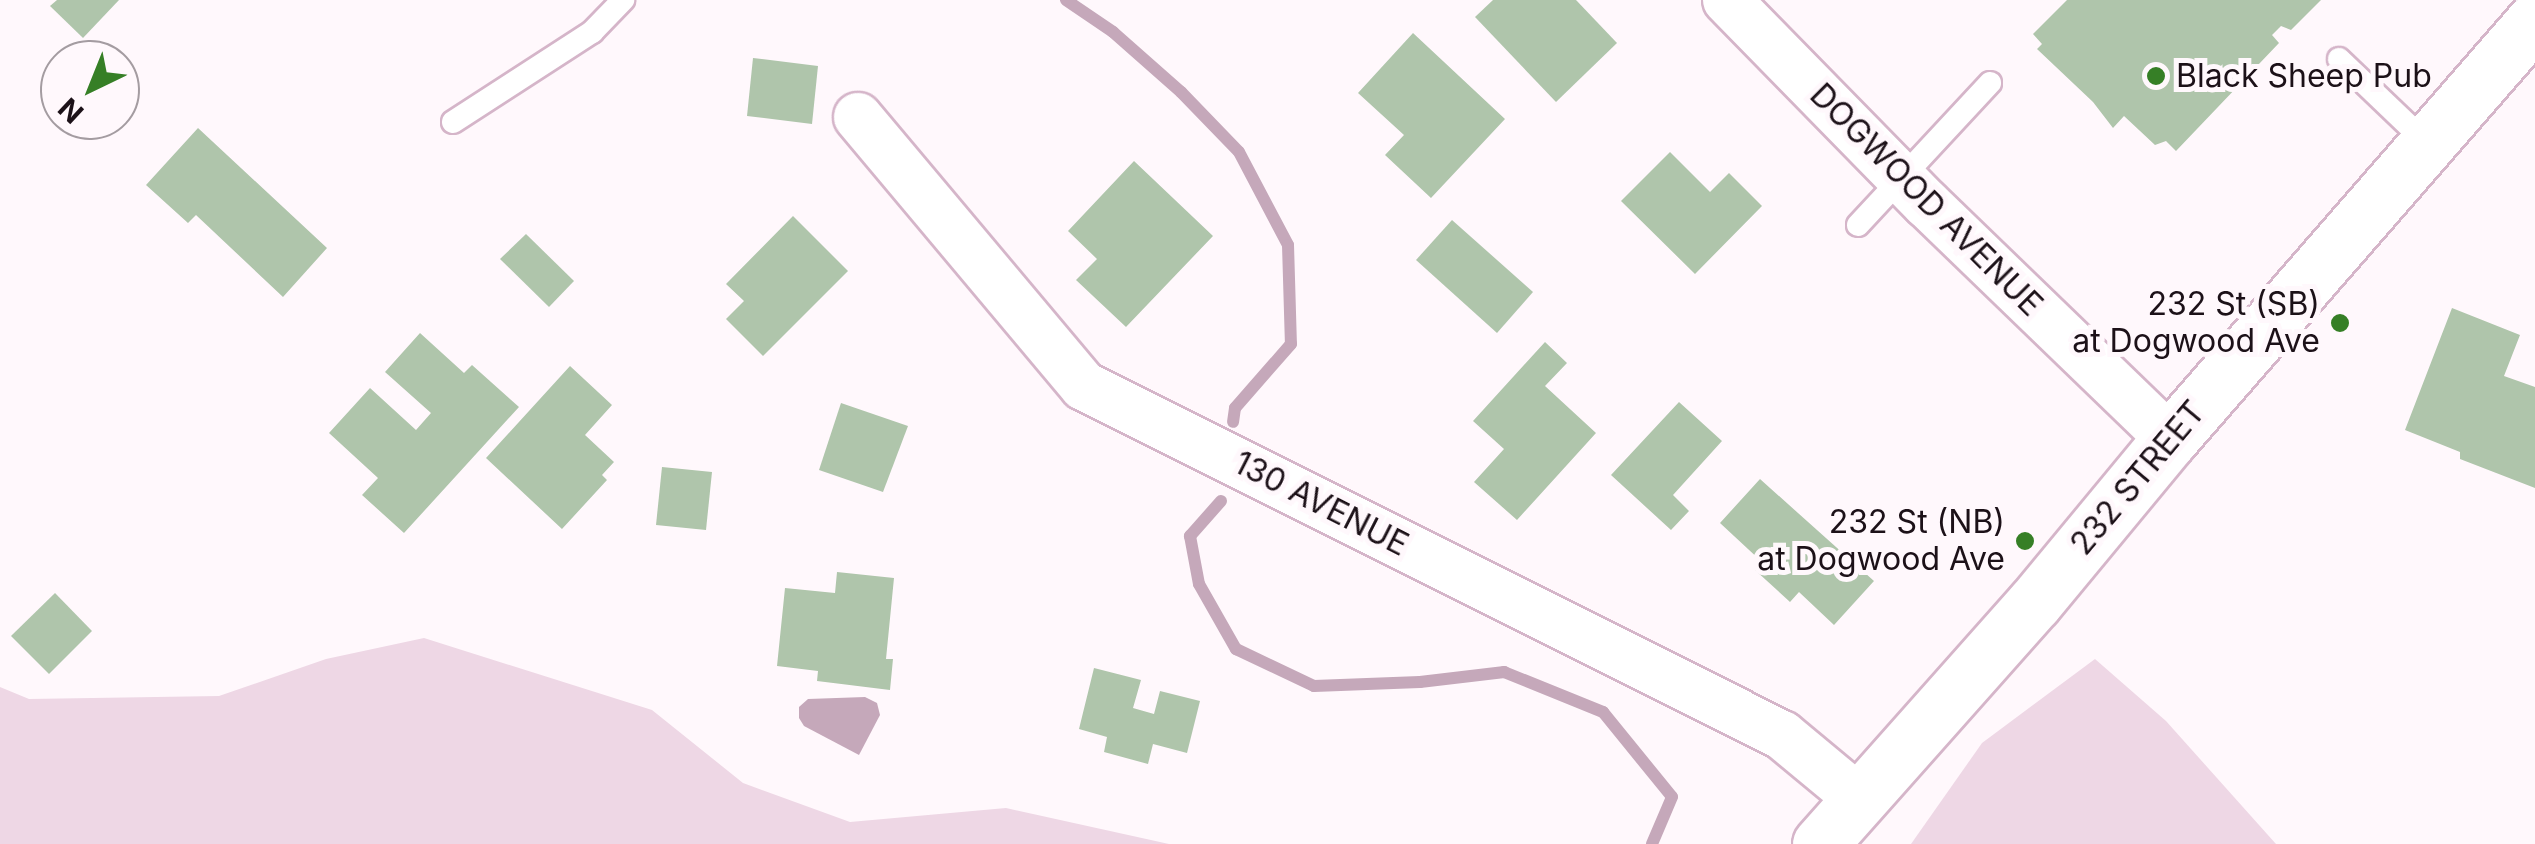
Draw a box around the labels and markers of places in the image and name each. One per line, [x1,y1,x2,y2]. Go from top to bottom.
place label: Black Sheep Pub [2176,57,2432,95]
marker: Black Sheep Pub [2145,65,2167,87]
place label: 232 St (SB) at Dogwood Ave [2072,286,2320,361]
marker: 232 St (SB) at Dogwood Ave [2329,312,2351,334]
place label: 232 St (NB) at Dogwood Ave [1757,504,2005,579]
marker: 232 St (NB) at Dogwood Ave [2014,530,2036,552]

